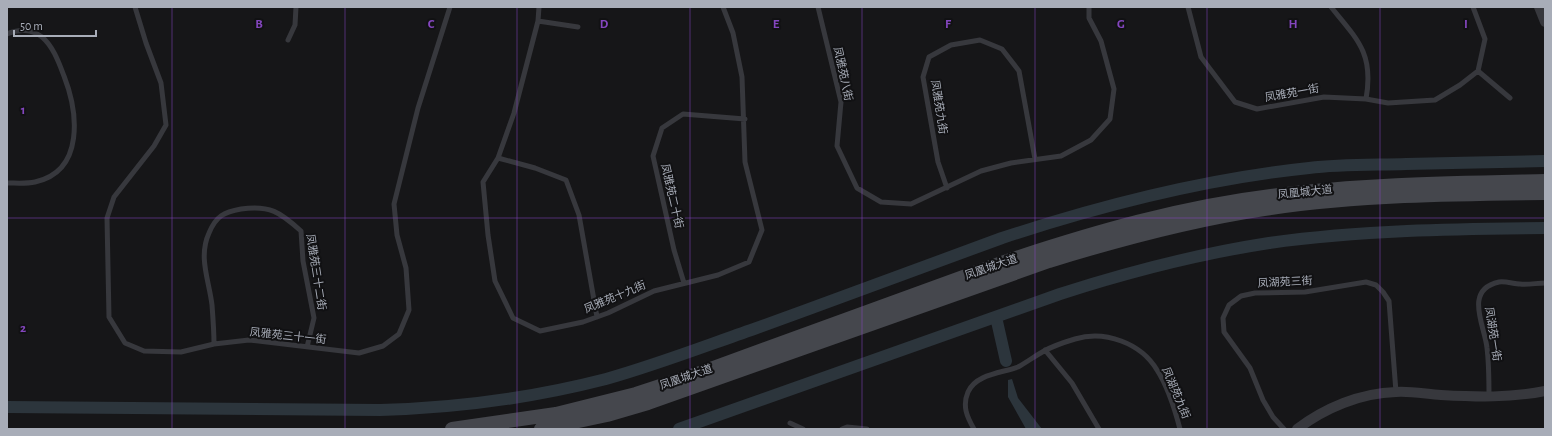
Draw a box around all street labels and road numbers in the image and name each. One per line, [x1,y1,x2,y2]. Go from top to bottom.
street label: 凤雅苑八街 [832,46,855,102]
street label: 凤雅苑九街 [929,79,950,135]
street label: 凤雅苑一街 [1264,82,1320,103]
street label: 凤雅苑二十街 [659,162,686,229]
street label: 凤凰城大道 [1277,183,1333,200]
street label: 凤雅苑三十二街 [305,233,328,311]
street label: 凤凰城大道 [963,252,1019,281]
street label: 凤湖苑三街 [1257,274,1313,289]
street label: 凤雅苑十九街 [582,278,648,315]
street label: 凤湖苑一街 [1483,306,1504,362]
street label: 凤雅苑三十一街 [249,326,327,345]
street label: 凤凰城大道 [658,362,714,391]
street label: 凤湖苑九街 [1160,365,1193,420]

